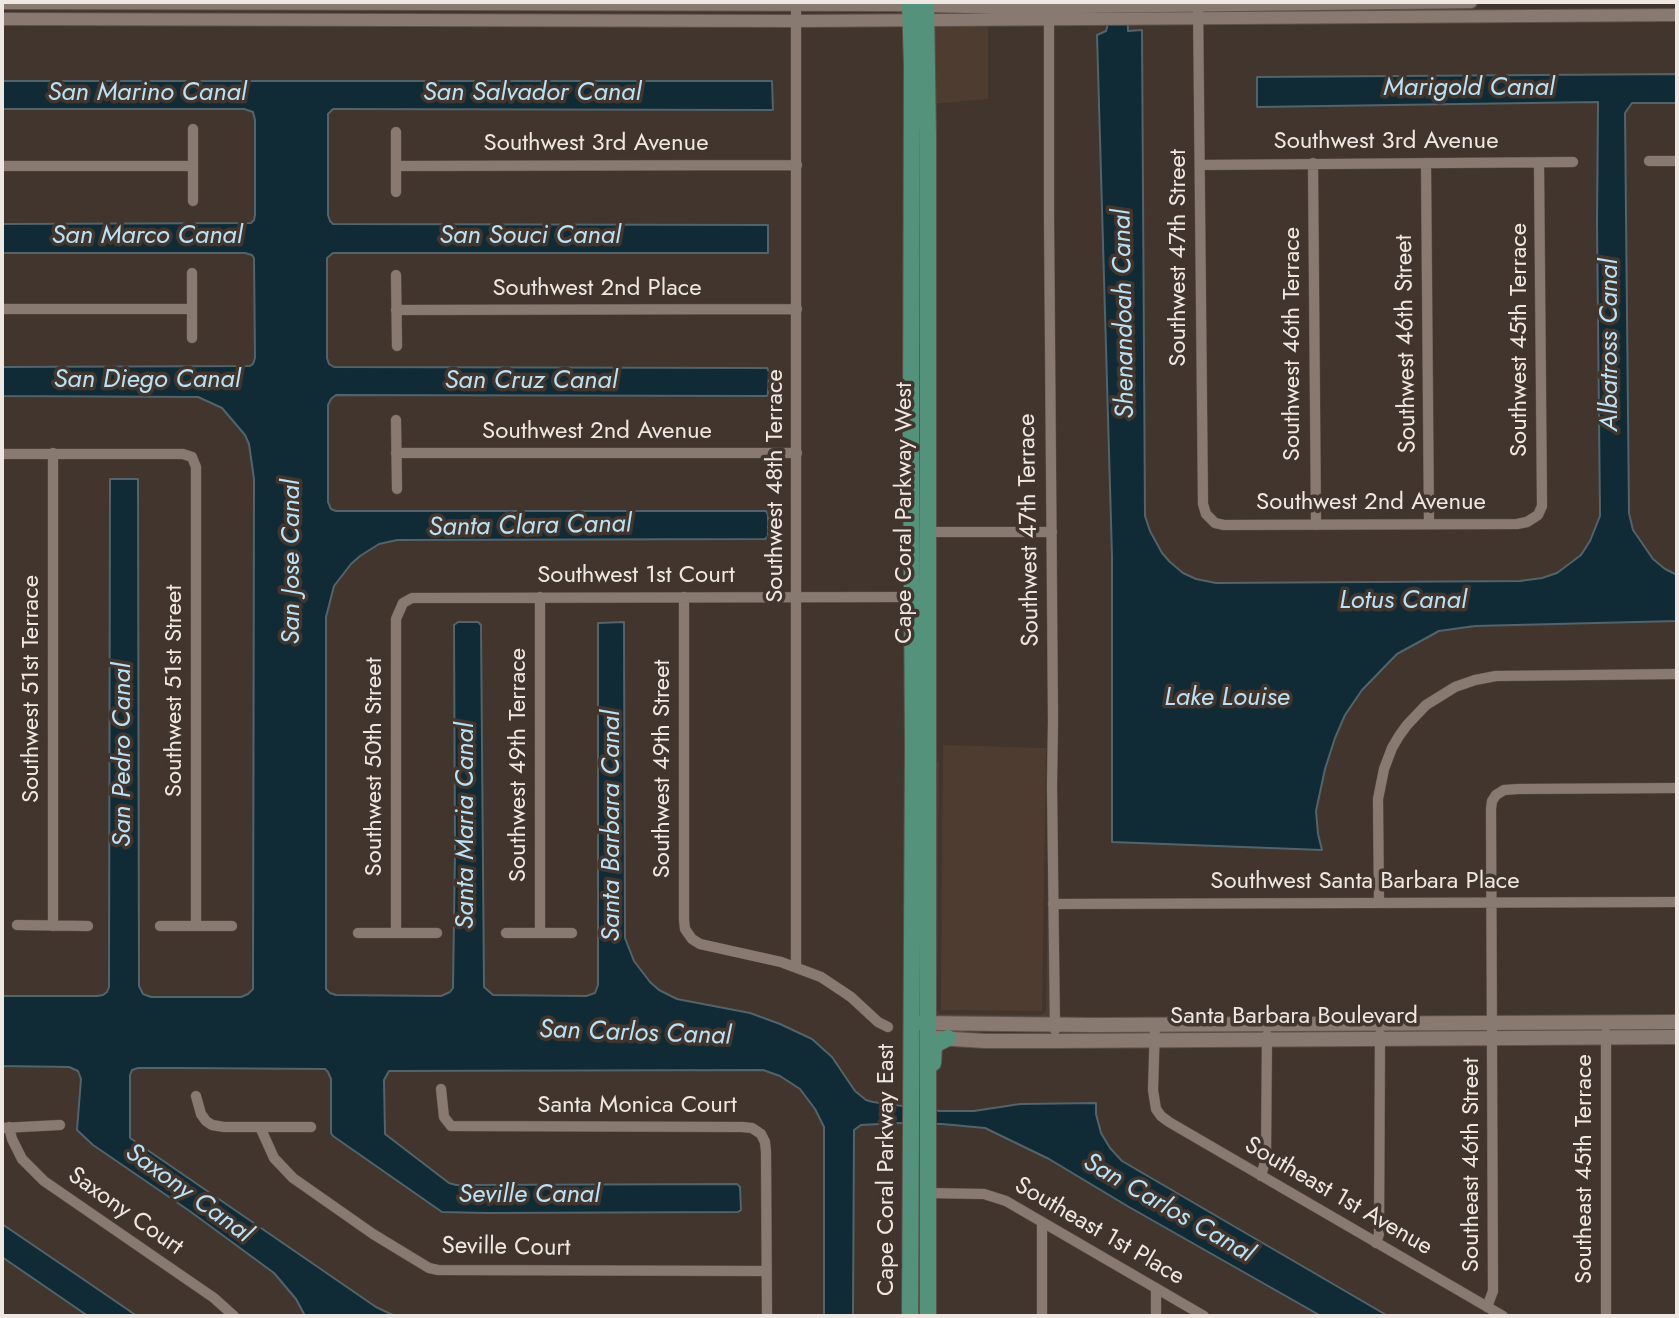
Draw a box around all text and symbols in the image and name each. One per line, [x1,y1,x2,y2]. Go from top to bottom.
water label: Marigold Canal [1383,73,1555,105]
water label: San Marino Canal [47,78,247,110]
water label: San Salvador Canal [423,78,641,110]
street label: Southwest 3rd Avenue [1273,128,1499,156]
street label: Southwest 3rd Avenue [483,130,709,158]
street label: Southwest 47th Street [1165,149,1193,367]
water label: Shenandoah Canal [1108,209,1142,419]
water label: San Marco Canal [51,221,243,253]
water label: San Souci Canal [439,221,621,253]
street label: Southwest 45th Terrace [1506,223,1534,457]
street label: Southwest 46th Terrace [1279,227,1307,461]
street label: Southwest 46th Street [1391,234,1423,454]
water label: Albatross Canal [1595,259,1627,431]
street label: Southwest 2nd Place [492,275,702,303]
water label: San Diego Canal [53,365,241,397]
water label: San Cruz Canal [445,366,617,398]
street label: Southwest 48th Terrace [762,369,790,603]
street label: Cape Coral Parkway West [891,382,919,644]
street label: Southwest 47th Terrace [1014,413,1046,647]
street label: Southwest 2nd Avenue [482,418,712,446]
water label: San Jose Canal [277,479,309,645]
street label: Southwest 2nd Avenue [1256,489,1486,517]
water label: Santa Clara Canal [428,510,632,544]
street label: Southwest 1st Court [537,562,735,590]
street label: Southwest 51st Terrace [18,575,46,803]
street label: Southwest 51st Street [161,585,189,797]
water label: Lotus Canal [1339,586,1467,618]
street label: Southwest 49th Terrace [505,648,533,882]
street label: Southwest 50th Street [361,658,389,876]
street label: Southwest 49th Street [649,660,677,878]
water label: San Pedro Canal [108,663,140,847]
water label: Lake Louise [1164,683,1290,715]
water label: Santa Barbara Canal [597,710,629,942]
water label: Santa Maria Canal [451,722,483,930]
street label: Southwest Santa Barbara Place [1210,868,1520,896]
street label: Santa Barbara Boulevard [1170,1003,1418,1031]
water label: San Carlos Canal [538,1015,732,1053]
street label: Cape Coral Parkway East [873,1044,901,1296]
street label: Southeast 45th Terrace [1571,1054,1599,1284]
street label: Southeast 46th Street [1458,1058,1486,1272]
street label: Santa Monica Court [537,1092,737,1120]
street label: Southeast 1st Avenue [1239,1132,1437,1262]
water label: Saxony Canal [118,1137,258,1251]
water label: San Carlos Canal [1077,1147,1259,1271]
street label: Saxony Court [62,1162,188,1262]
street label: Southeast 1st Place [1009,1172,1189,1292]
water label: Seville Canal [458,1180,600,1212]
street label: Seville Court [441,1232,571,1264]

